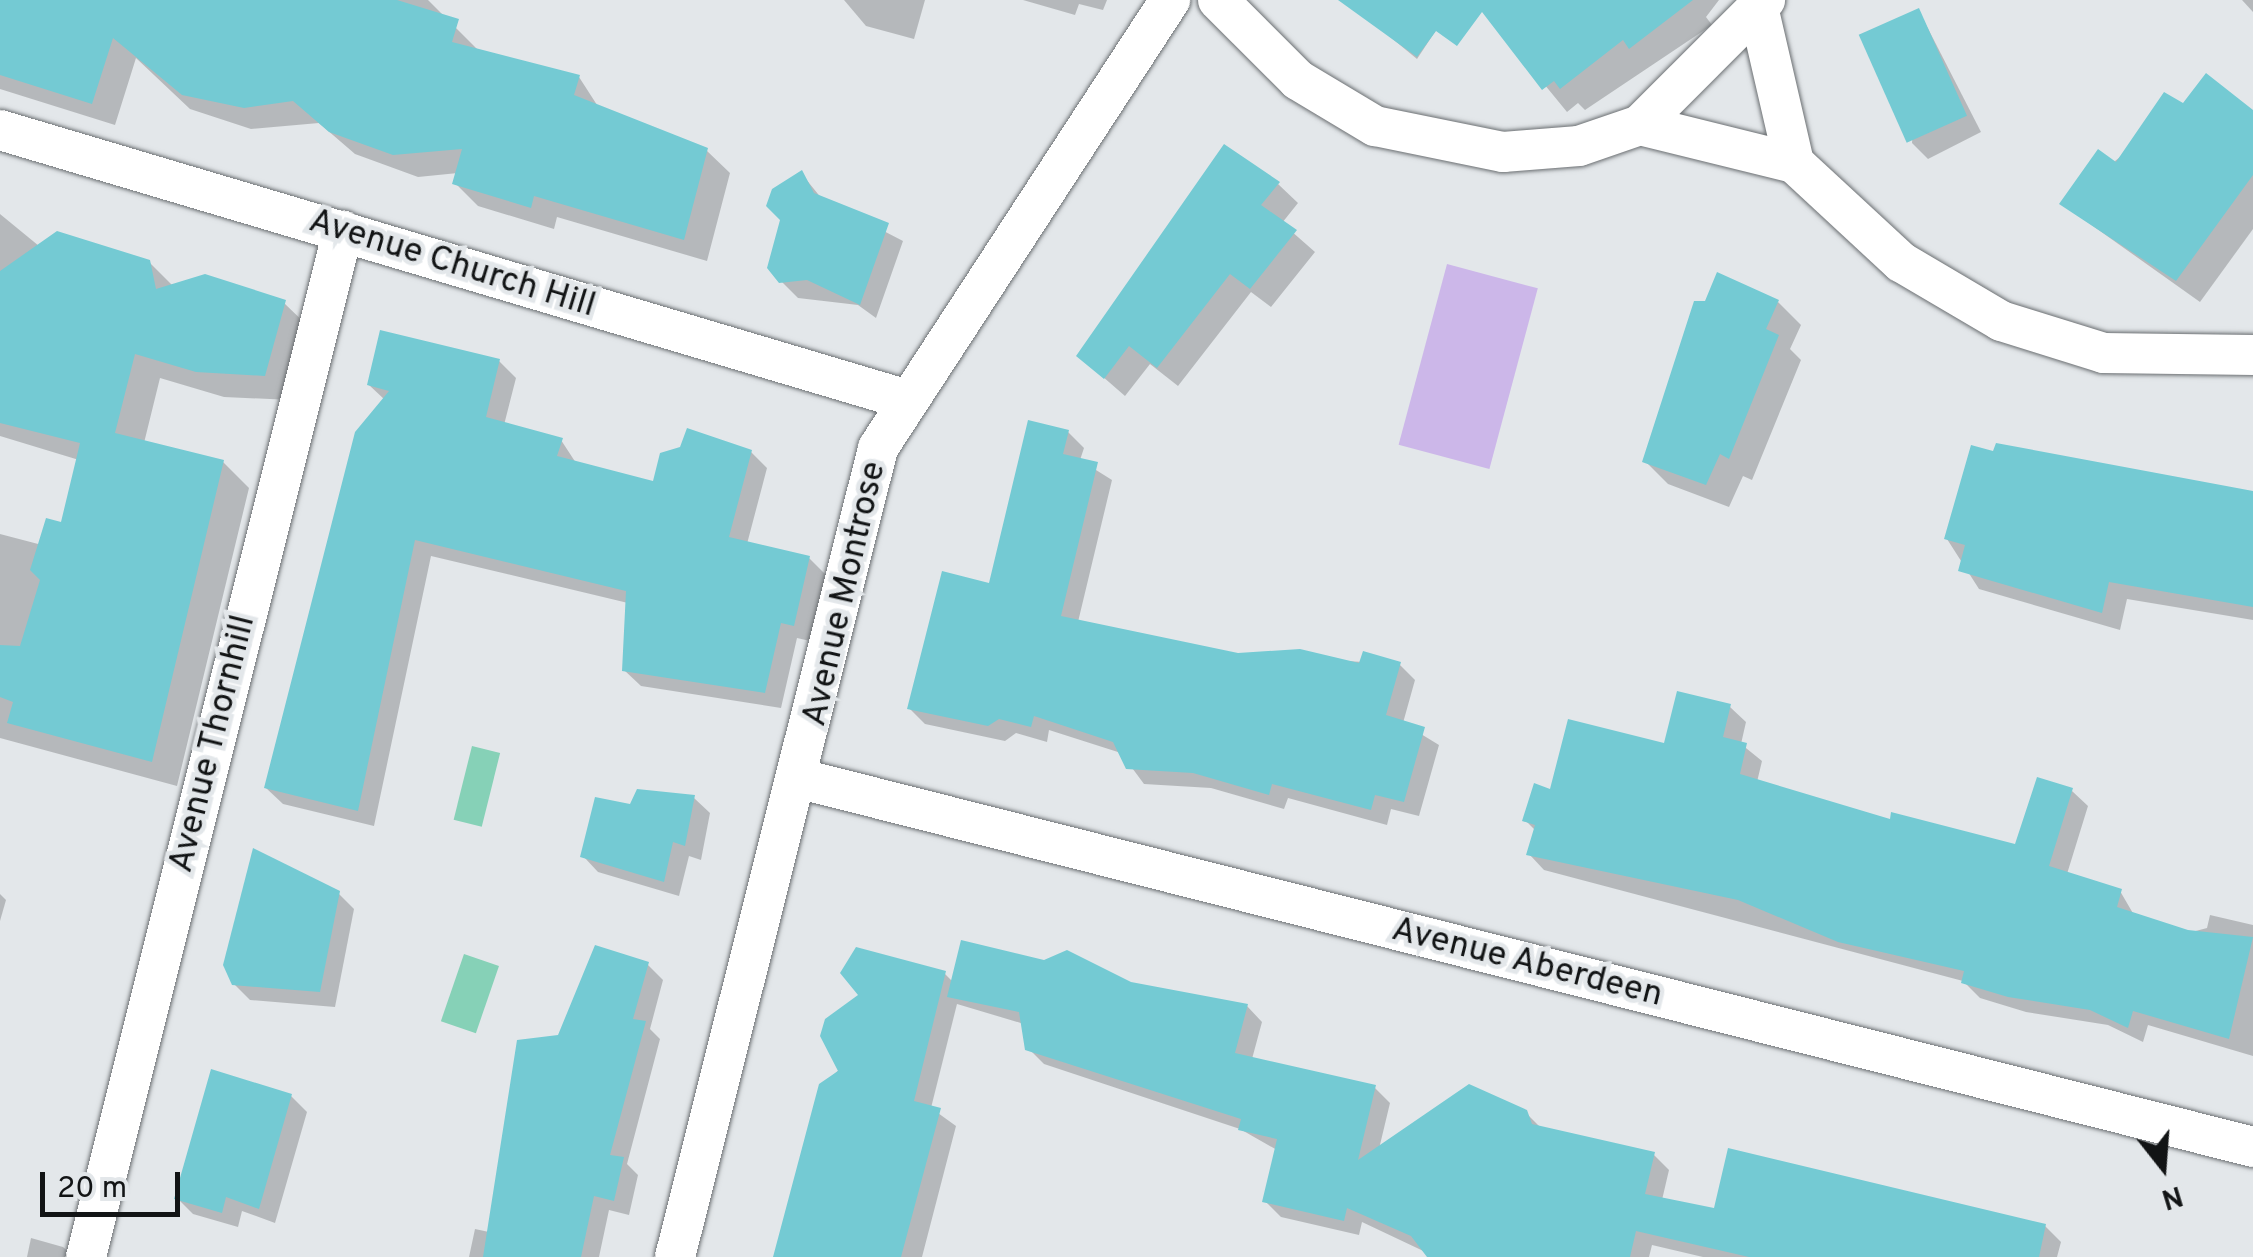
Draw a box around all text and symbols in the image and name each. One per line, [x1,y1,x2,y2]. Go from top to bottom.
street label: Avenue Church Hill [304,200,600,328]
street label: Avenue Montrose [794,457,896,731]
street label: Avenue Thornhill [161,610,265,878]
street label: Avenue Aberdeen [1386,909,1668,1017]
north arrow [2113,1117,2213,1217]
scale bar [45,1152,185,1214]
text: 20 m [57,1171,127,1208]
text: N [2157,1176,2187,1216]

